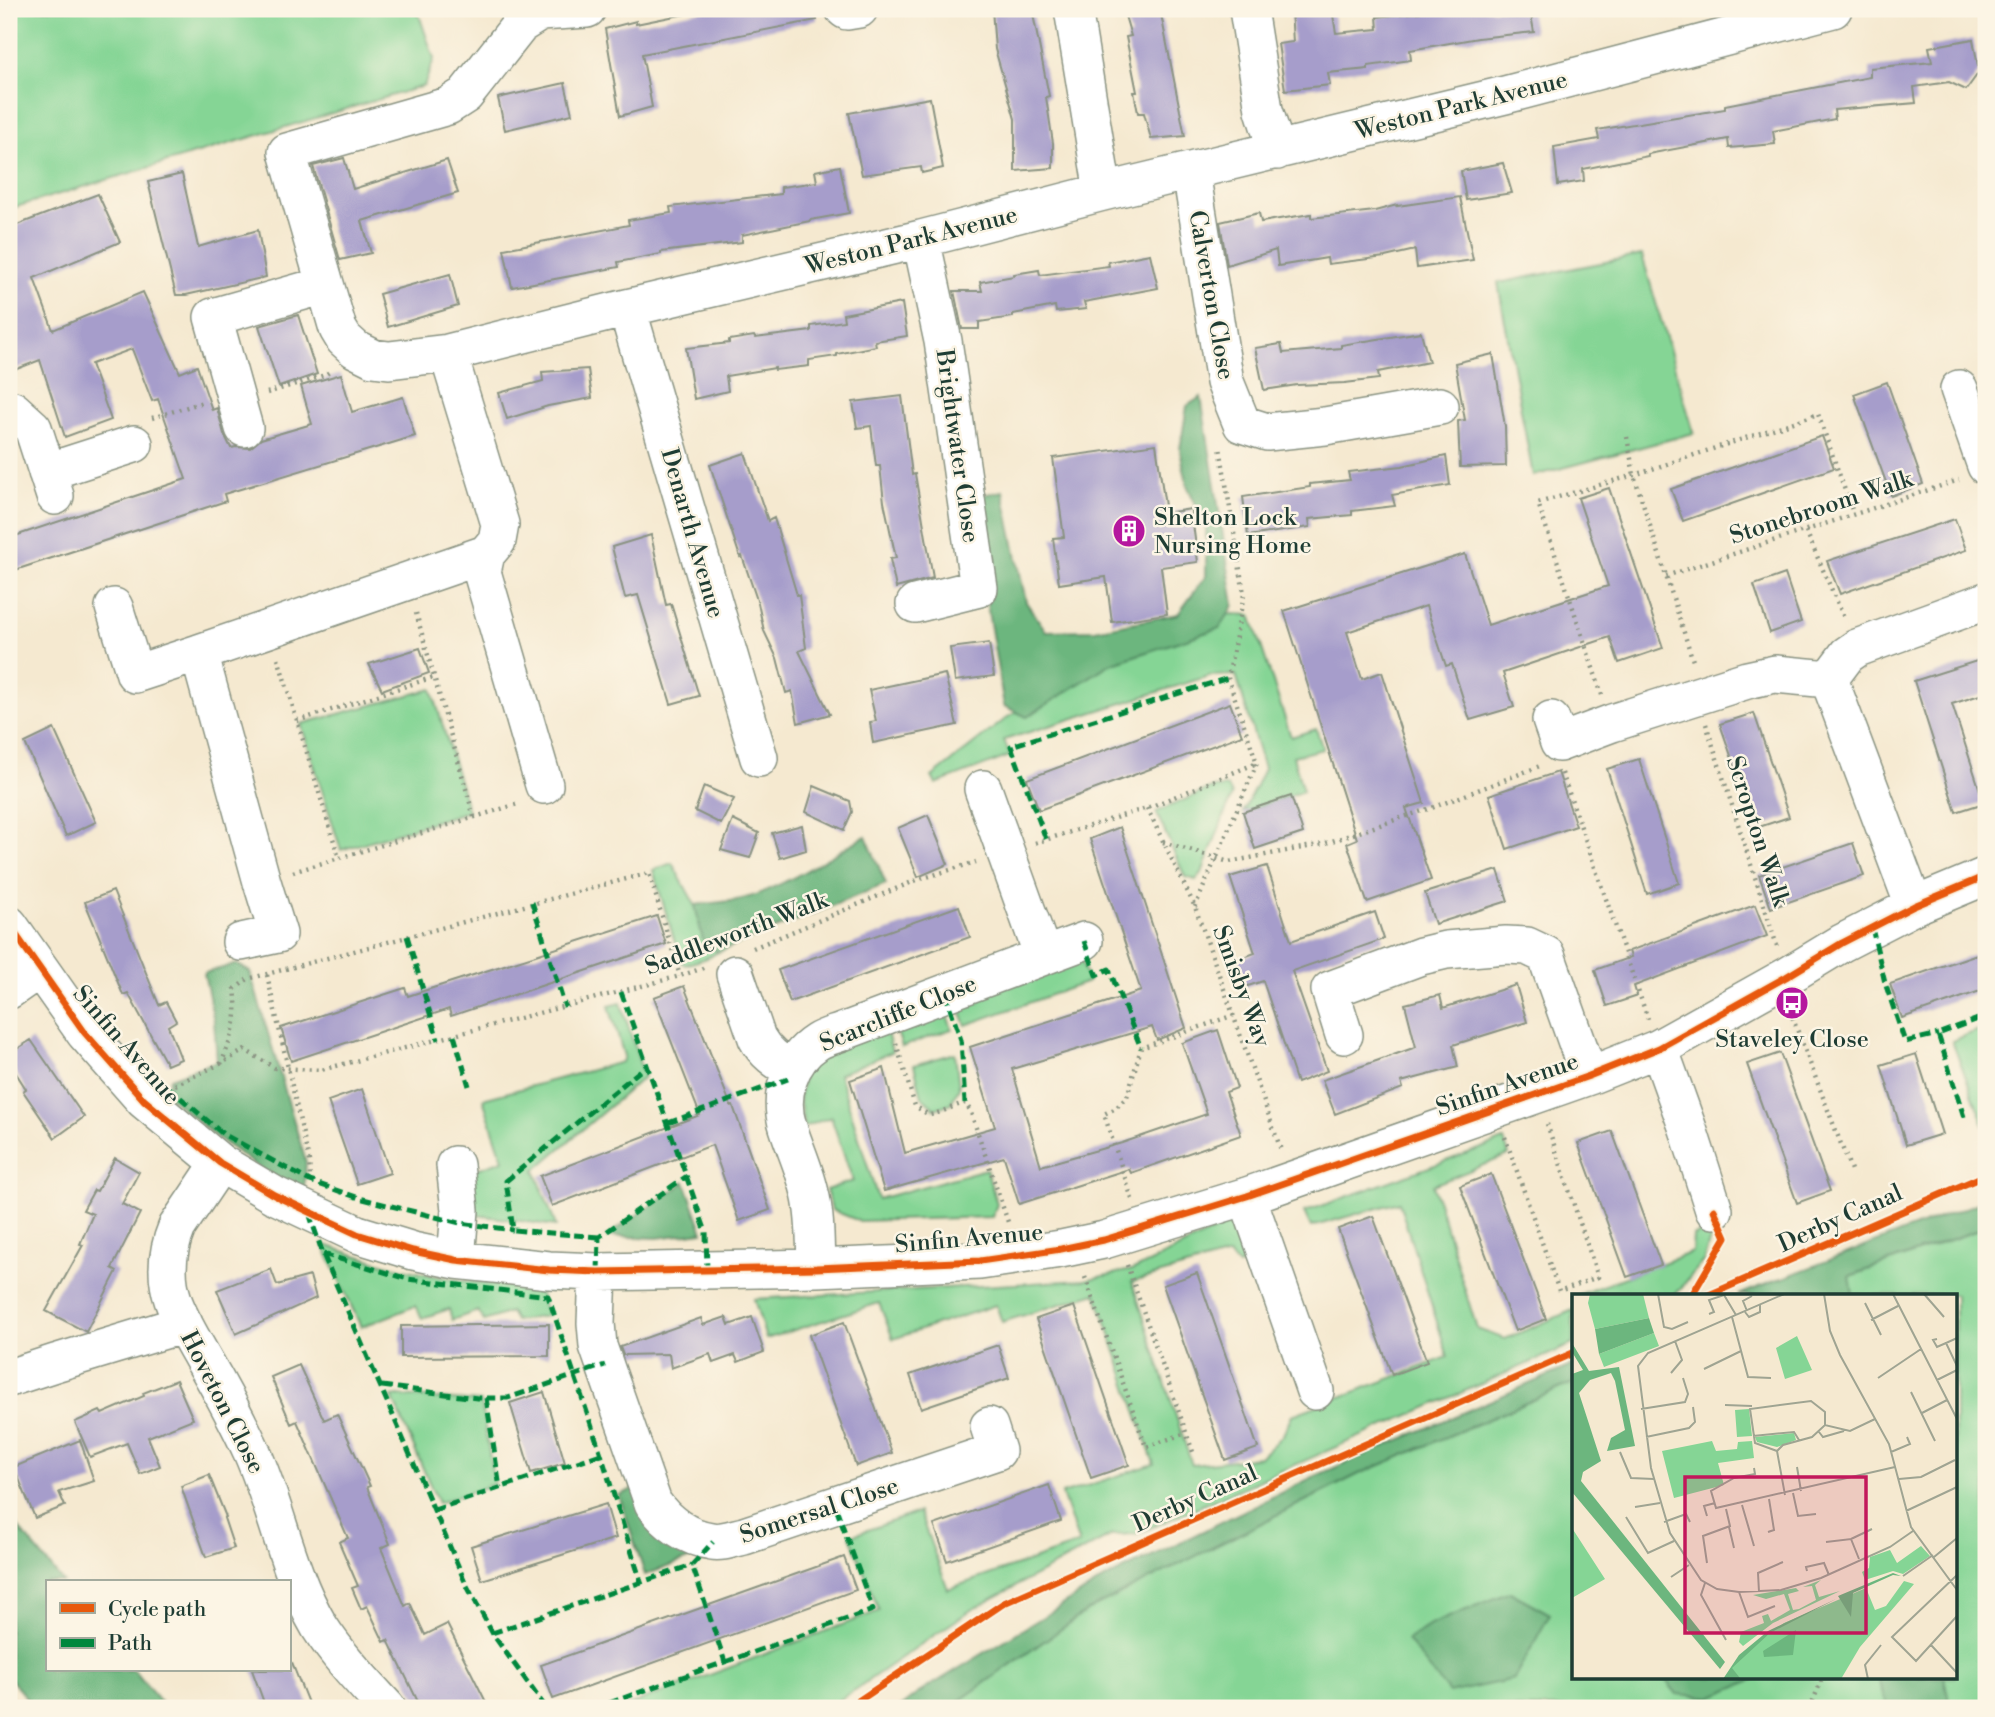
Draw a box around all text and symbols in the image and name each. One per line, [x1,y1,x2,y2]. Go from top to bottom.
street label: Weston Park Avenue [1351,65,1571,147]
street label: Weston Park Avenue [801,200,1021,282]
street label: Calverton Close [1181,208,1241,382]
street label: Brightwater Close [928,346,985,545]
street label: Denarth Avenue [653,445,731,622]
street label: Stonebroom Walk [1726,464,1918,552]
place label: Shelton Lock Nursing Home [1154,503,1312,561]
building icon: Shelton Lock Nursing Home [1110,512,1148,550]
street label: Scropton Walk [1719,752,1796,912]
street label: Saddleworth Walk [641,885,833,983]
street label: Smisby Way [1205,921,1277,1051]
street label: Scarcliffe Close [815,969,981,1059]
street label: Sinfin Avenue [66,980,186,1112]
bus stop icon: Staveley Close [1773,984,1811,1022]
place label: Staveley Close [1715,1025,1869,1055]
street label: Sinfin Avenue [1432,1046,1583,1123]
street label: Derby Canal [1773,1178,1907,1260]
street label: Sinfin Avenue [894,1218,1045,1260]
inset map [1572,1294,1956,1678]
street label: Hoveton Close [173,1326,271,1479]
street label: Derby Canal [1128,1458,1262,1540]
street label: Somersal Close [736,1471,903,1551]
legend [46,1580,290,1672]
text: Cycle path [108,1597,207,1623]
text: Path [108,1631,153,1657]

